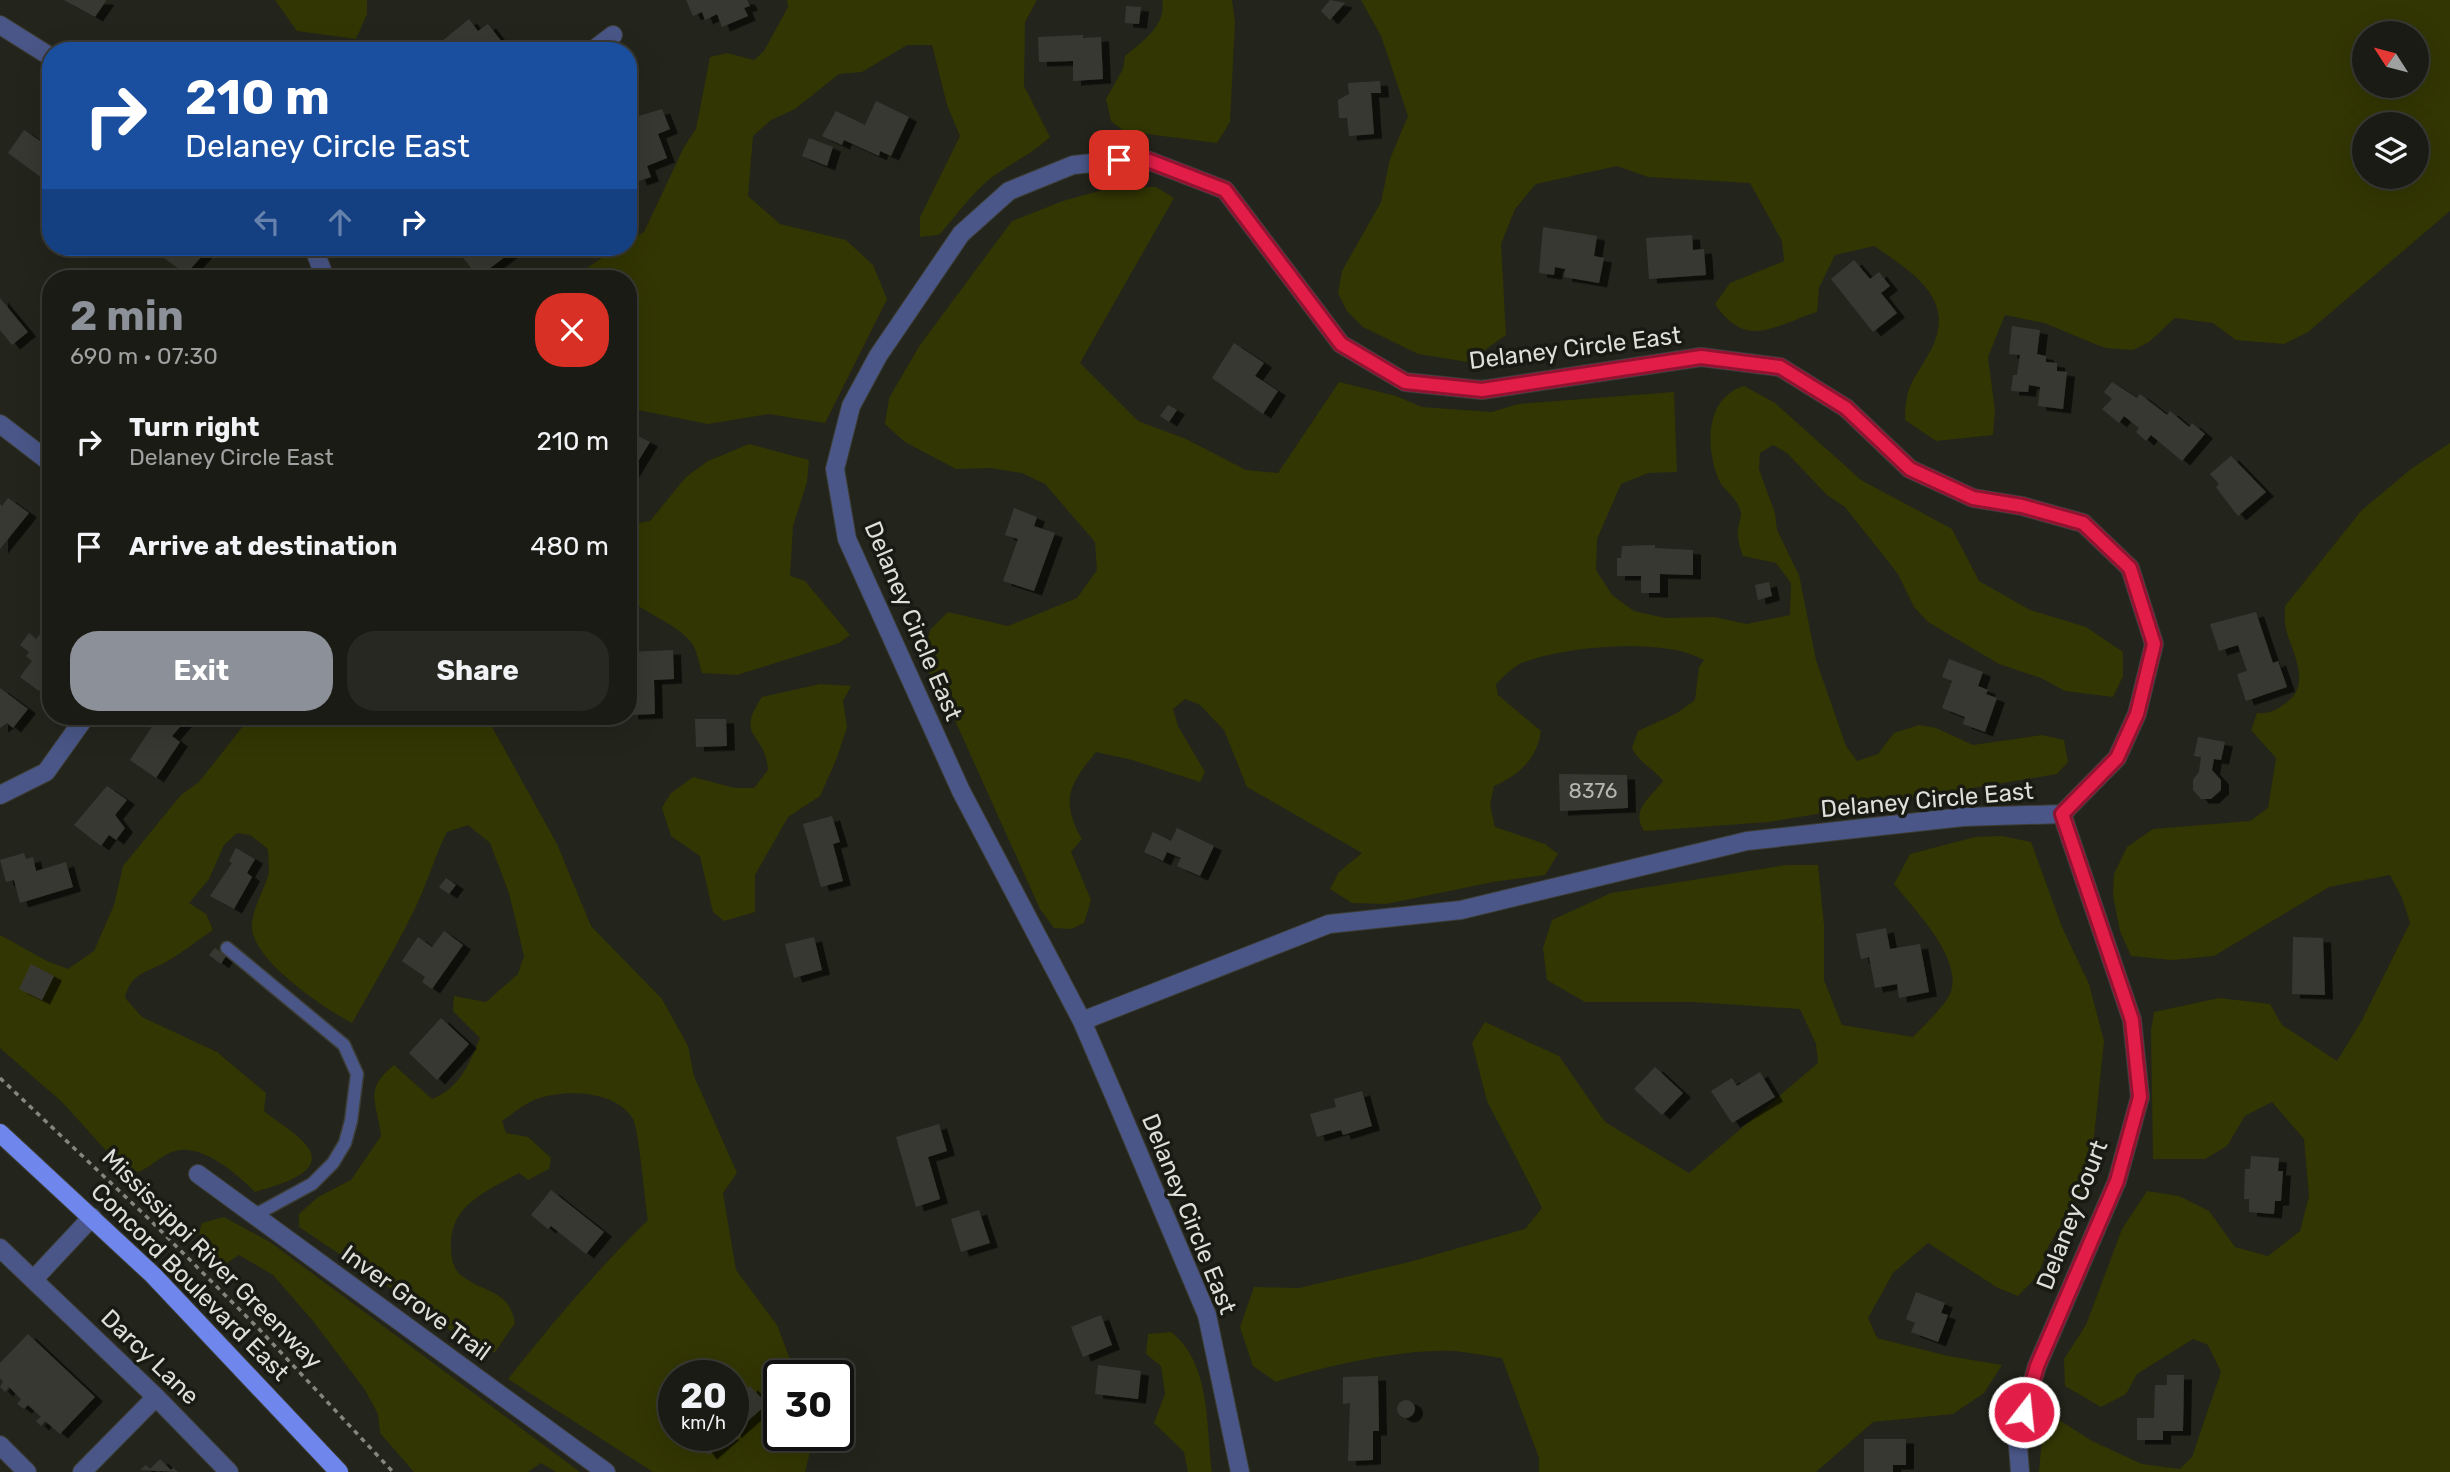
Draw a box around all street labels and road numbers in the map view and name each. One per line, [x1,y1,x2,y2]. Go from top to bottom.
street label: Delaney Circle East [1467,321,1683,375]
street label: Delaney Circle East [858,517,968,725]
street label: Delaney Circle East [1819,777,2035,823]
street label: Delaney Circle East [1136,1110,1242,1318]
street label: Delaney Court [2031,1136,2113,1294]
street label: Mississippi River Greenway [96,1143,328,1375]
street label: Concord Boulevard East [85,1177,295,1387]
street label: Inver Grove Trail [336,1240,496,1366]
street label: Darcy Lane [95,1304,205,1410]

